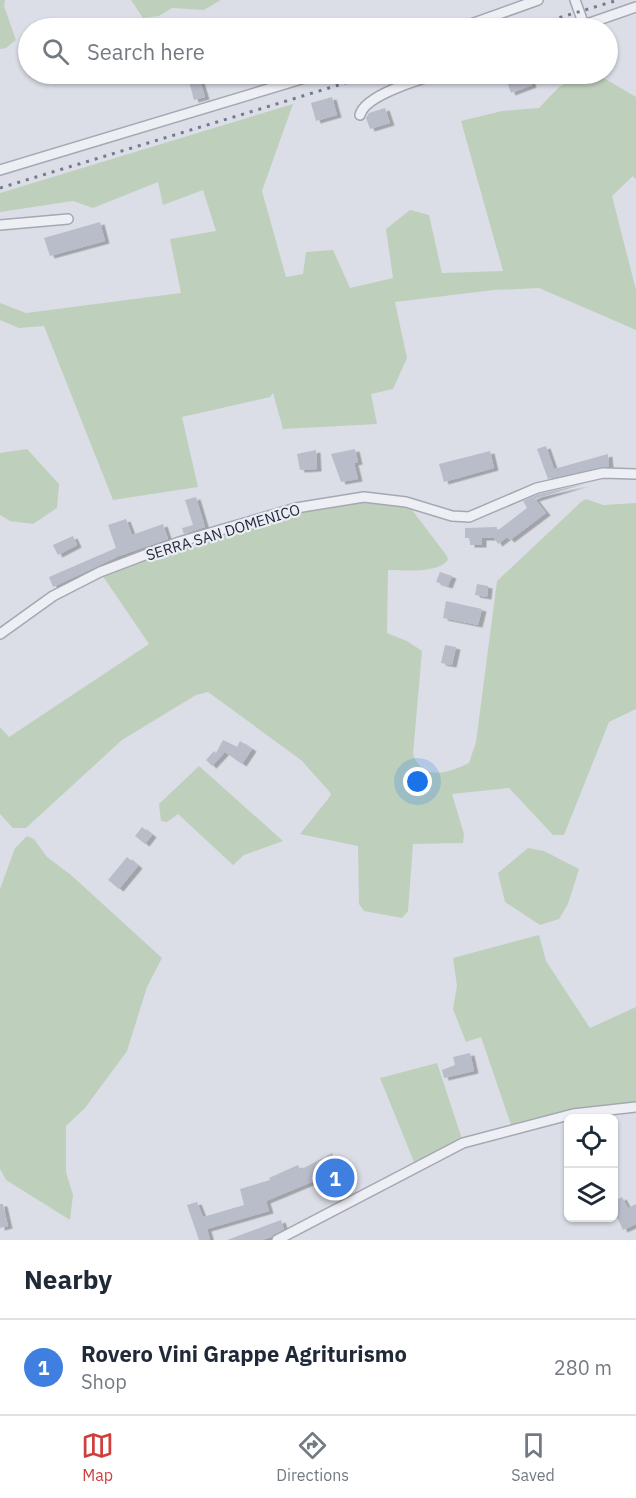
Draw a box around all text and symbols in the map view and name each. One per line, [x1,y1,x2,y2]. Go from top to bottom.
search box [18,18,618,84]
icon: search [39,35,72,68]
text: Search here [87,37,205,66]
street label: SERRA SAN DOMENICO [144,499,302,565]
your location [403,767,432,796]
map controls [564,1114,618,1222]
button: locate [564,1114,618,1168]
pin: 1 [316,1156,354,1200]
button: layers [564,1168,618,1222]
text: Nearby [24,1262,112,1296]
text: Rovero Vini Grappe Agriturismo [81,1339,407,1368]
text: 1 [38,1354,50,1381]
text: 280 m [554,1354,612,1381]
text: Shop [81,1368,127,1395]
tab: Map [81,1429,114,1485]
tab: Directions [276,1429,349,1485]
tab: Saved [511,1429,555,1485]

